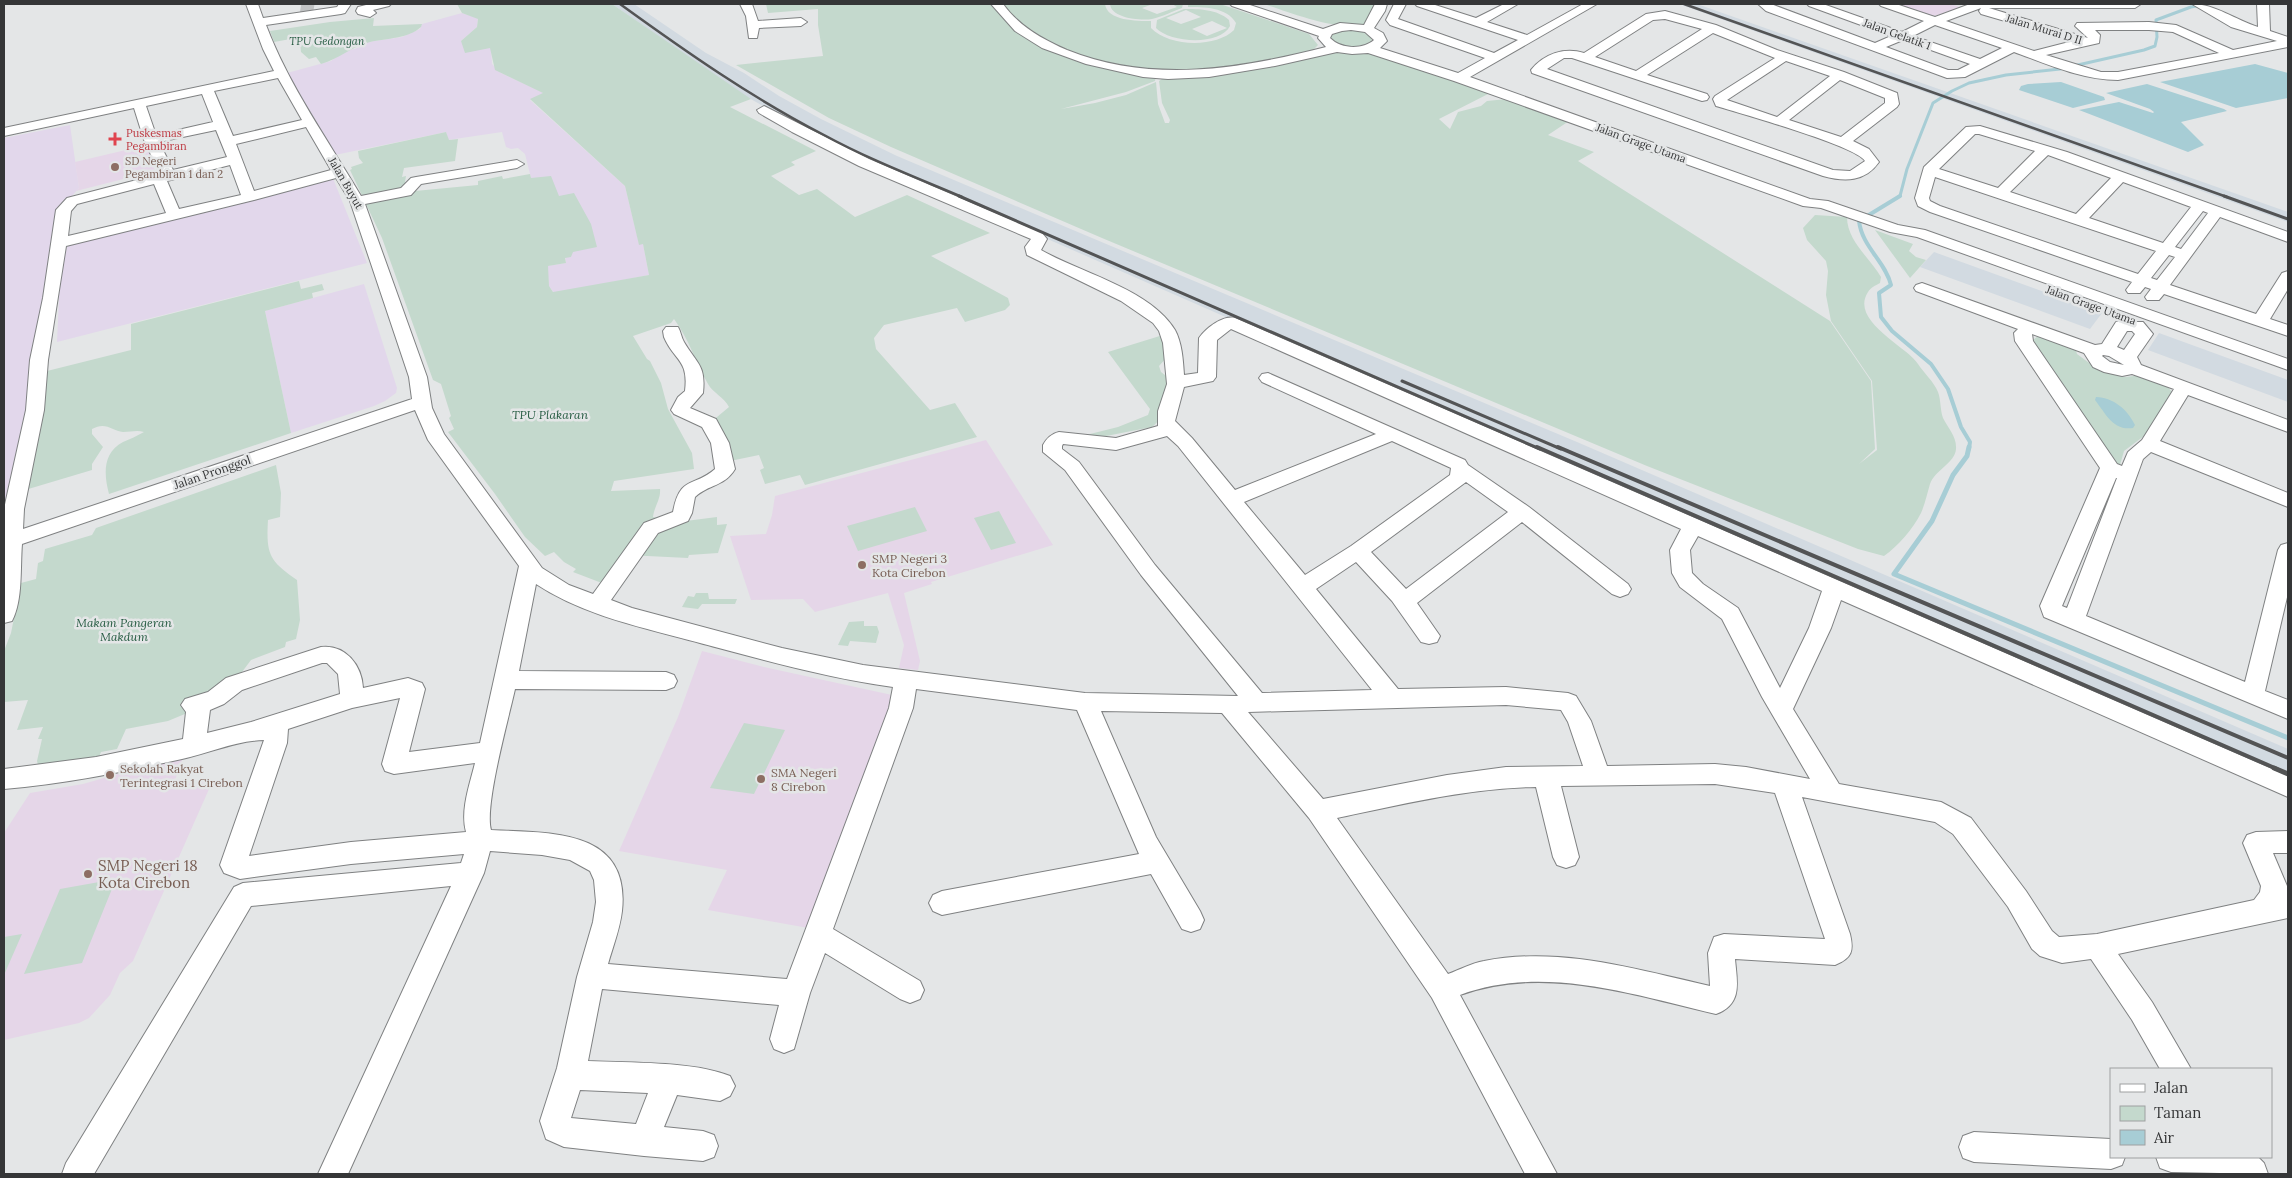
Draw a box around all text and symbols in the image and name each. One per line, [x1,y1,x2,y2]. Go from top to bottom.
street label: Jalan Murai D II [2003,10,2084,47]
street label: Jalan Gelatik 1 [1860,15,1933,53]
park label: TPU Gedongan [289,34,365,48]
street label: Jalan Grage Utama [1593,120,1688,166]
place label: Puskesmas Pegambiran [126,126,187,153]
marker: Puskesmas Pegambiran [108,132,122,146]
place label: SD Negeri Pegambiran 1 dan 2 [125,154,223,181]
street label: Jalan Buyut [325,154,367,212]
marker: SD Negeri Pegambiran 1 dan 2 [109,161,121,173]
street label: Jalan Grage Utama [2043,282,2138,328]
park label: TPU Plakaran [512,407,589,422]
street label: Jalan Pronggol [171,452,253,493]
place label: SMP Negeri 3 Kota Cirebon [872,551,948,580]
marker: SMP Negeri 3 Kota Cirebon [856,559,868,571]
park label: Makam Pangeran Makdum [76,615,173,644]
place label: Sekolah Rakyat Terintegrasi 1 Cirebon [120,761,243,790]
place label: SMA Negeri 8 Cirebon [771,765,837,794]
marker: Sekolah Rakyat Terintegrasi 1 Cirebon [104,769,116,781]
marker: SMA Negeri 8 Cirebon [755,773,767,785]
place label: SMP Negeri 18 Kota Cirebon [98,856,198,892]
marker: SMP Negeri 18 Kota Cirebon [82,868,94,880]
legend [2110,1068,2272,1158]
text: Jalan [2153,1078,2188,1097]
text: Taman [2154,1103,2201,1122]
text: Air [2153,1128,2175,1147]

